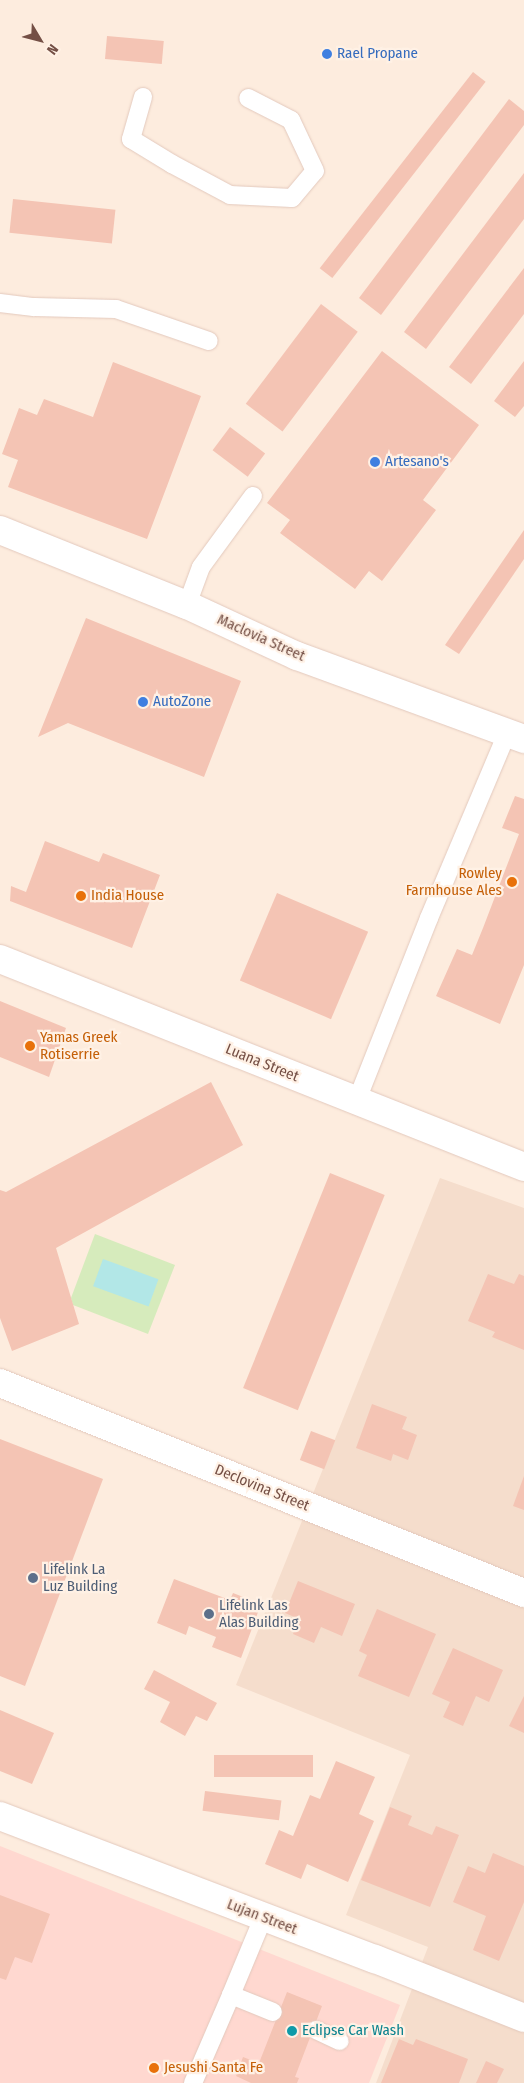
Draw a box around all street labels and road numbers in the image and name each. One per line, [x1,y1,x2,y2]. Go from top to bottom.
street label: Maclovia Street [214,611,308,665]
street label: Luana Street [223,1040,301,1086]
street label: Declovina Street [212,1461,312,1515]
street label: Lujan Street [224,1895,300,1939]

